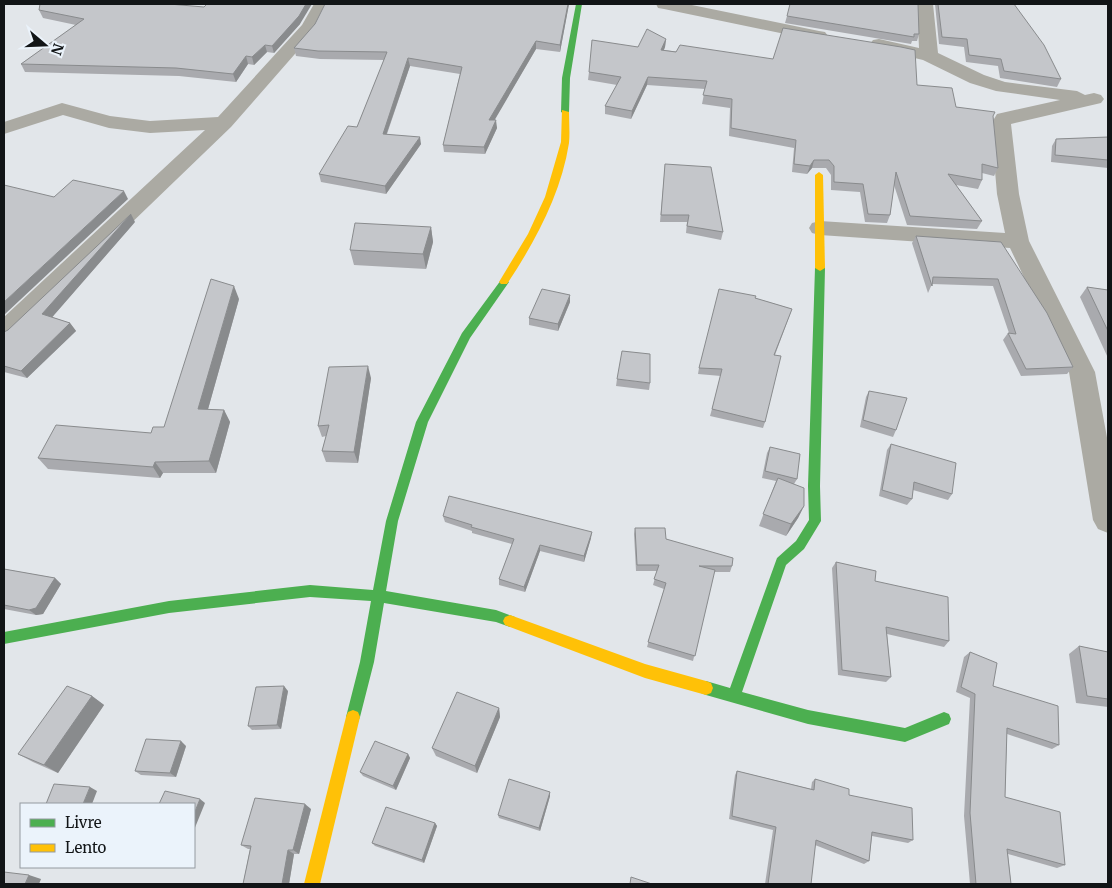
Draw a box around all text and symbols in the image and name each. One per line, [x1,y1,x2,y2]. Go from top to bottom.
north arrow [20,20,70,70]
text: N [47,41,68,57]
legend [20,803,195,868]
text: Livre [65,813,102,832]
text: Lento [65,838,107,857]

